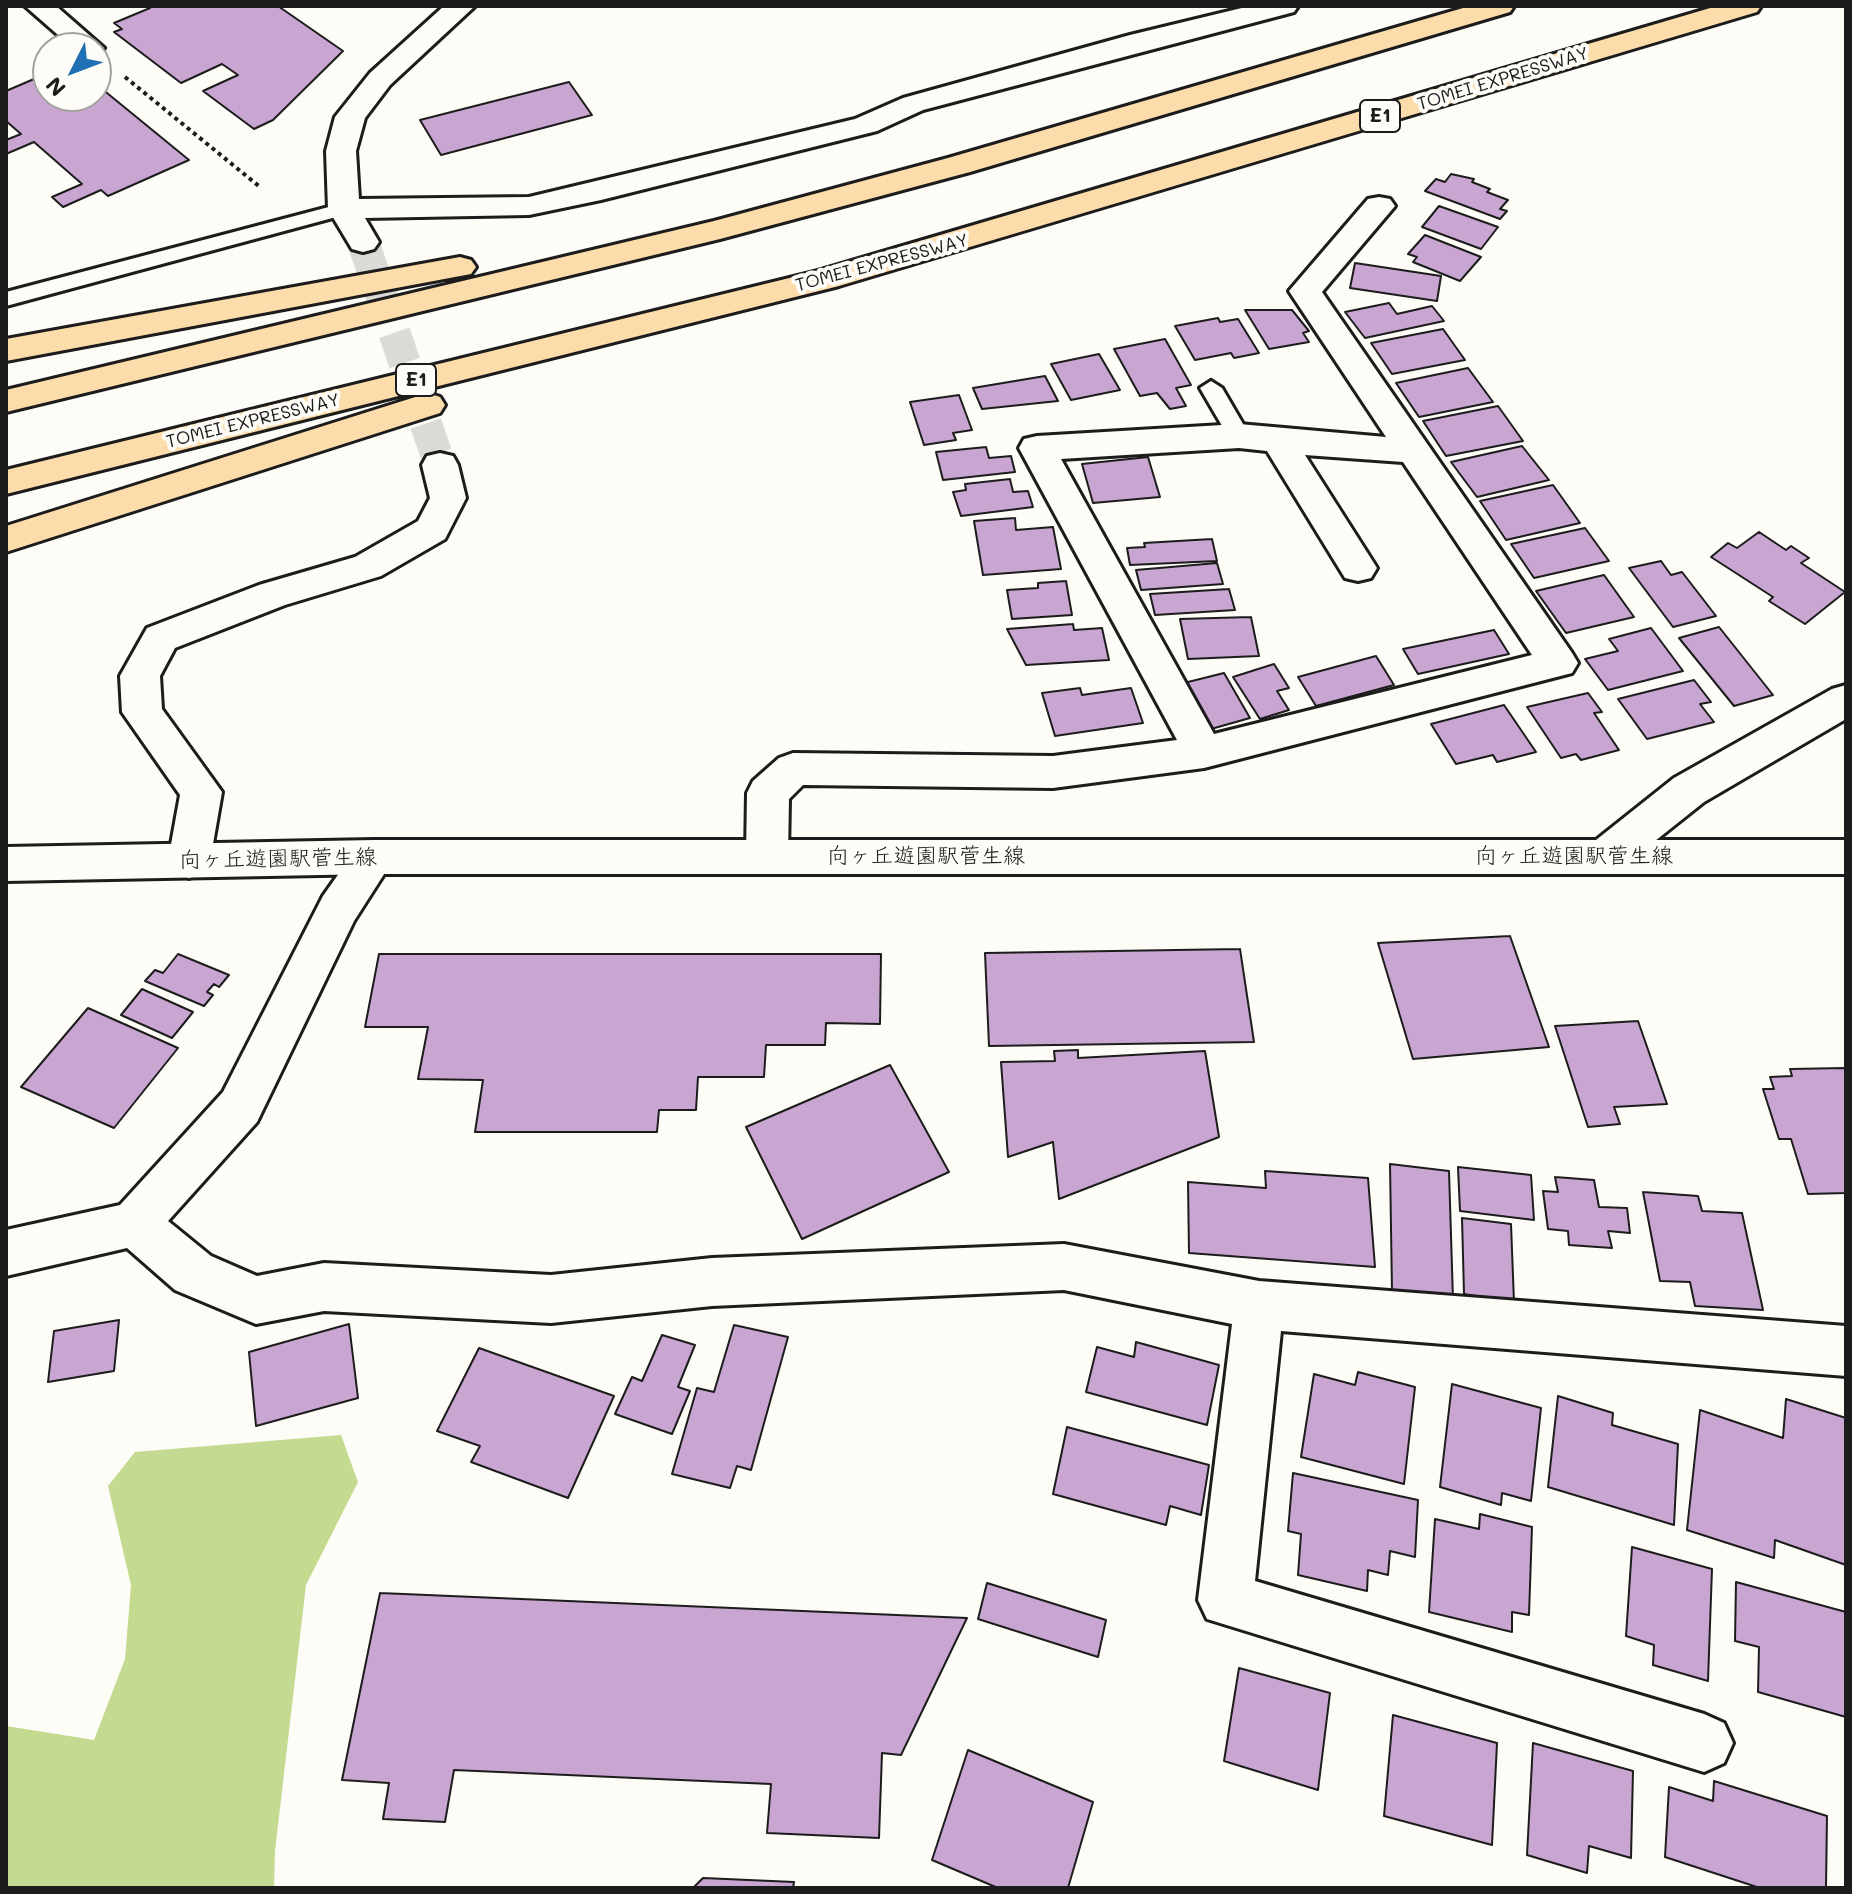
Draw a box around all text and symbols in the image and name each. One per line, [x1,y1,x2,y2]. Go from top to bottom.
north arrow [32,32,112,112]
street label: TOMEI EXPRESSWAY [1415,43,1591,115]
text: N [39,71,72,103]
road number: E1 [1360,100,1400,132]
street label: TOMEI EXPRESSWAY [793,230,971,296]
road number: E1 [396,364,436,396]
street label: TOMEI EXPRESSWAY [164,389,342,453]
street label: 向ヶ丘遊園駅菅生線 [827,843,1025,869]
street label: 向ヶ丘遊園駅菅生線 [1475,843,1673,869]
street label: 向ヶ丘遊園駅菅生線 [179,844,377,874]

